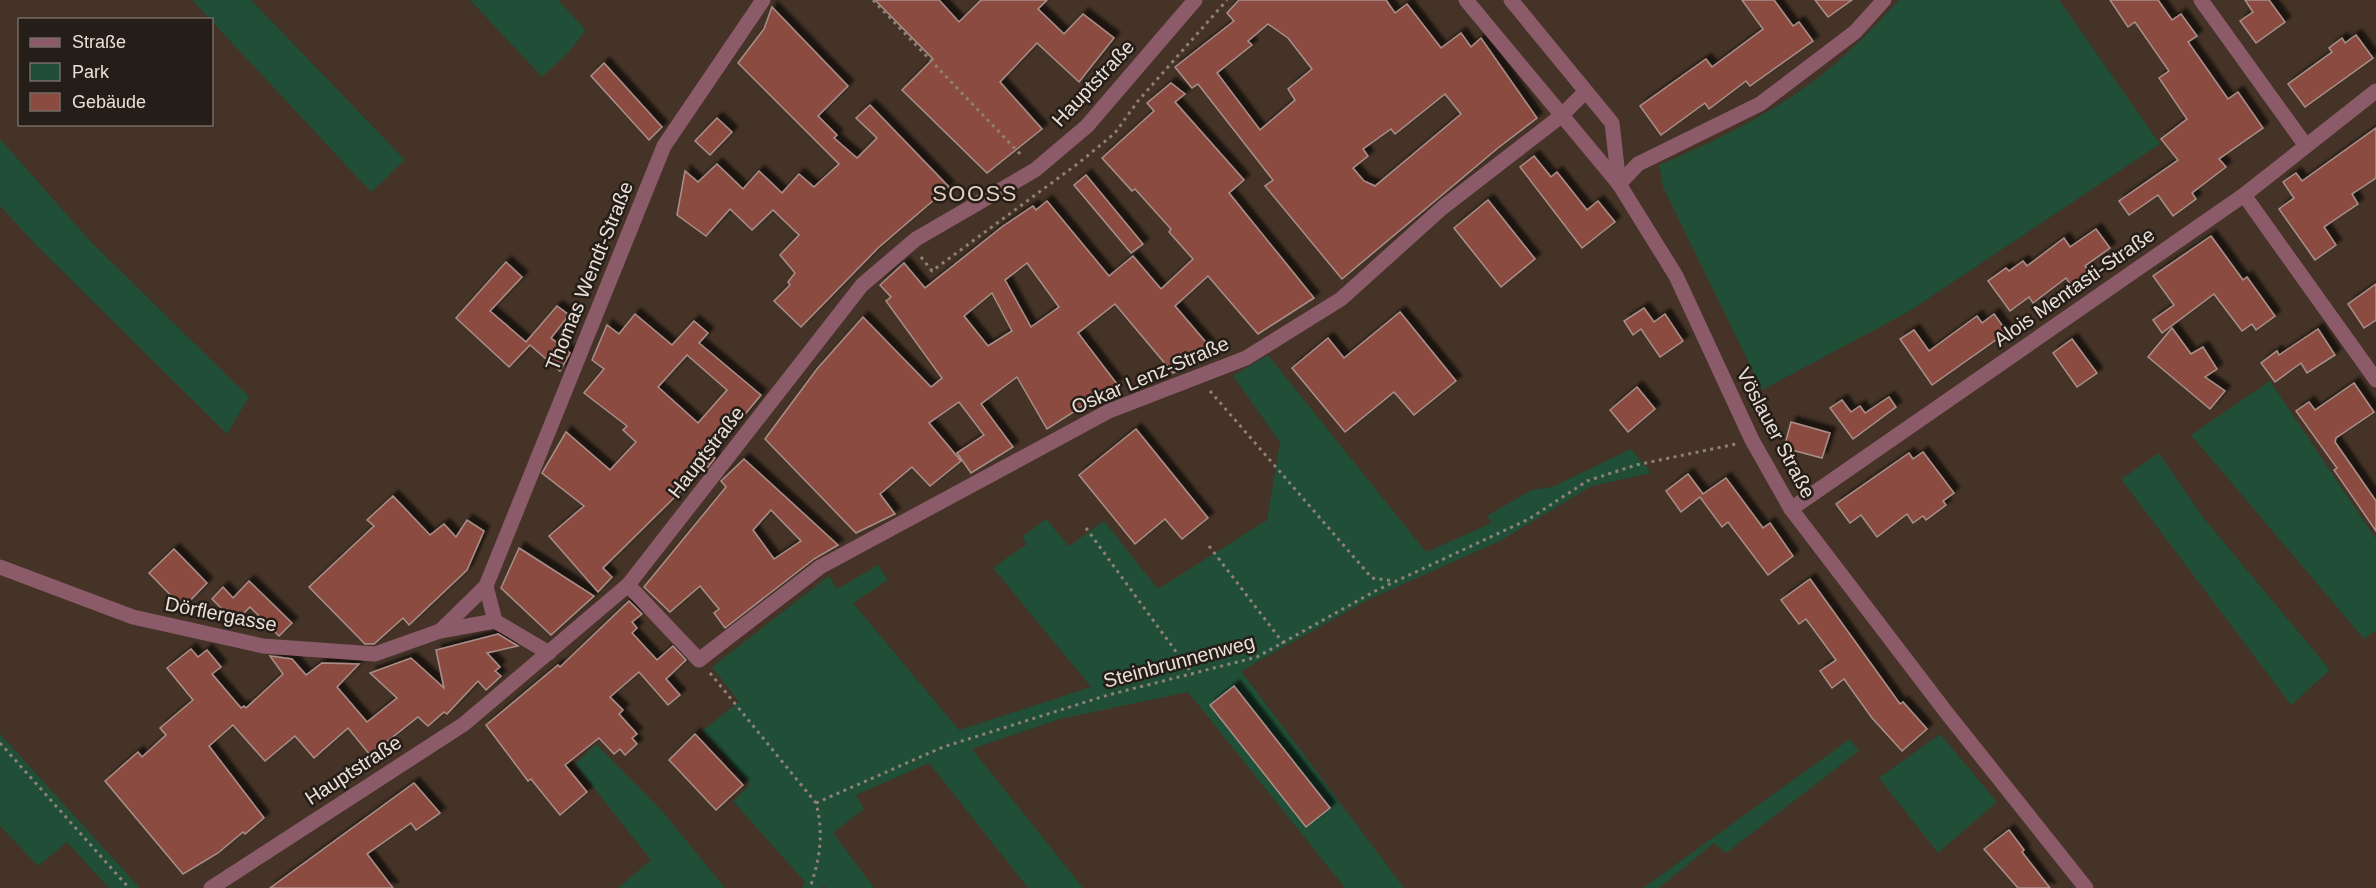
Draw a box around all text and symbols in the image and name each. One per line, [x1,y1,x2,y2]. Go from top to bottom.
legend [18,18,213,126]
text: Straße [72,32,126,52]
street label: Hauptstraße [1047,35,1139,131]
text: Park [72,62,110,82]
text: Gebäude [72,92,146,112]
street label: Thomas Wendt-Straße [541,178,637,374]
district label: SOOSS [932,181,1018,206]
street label: Alois Mentasti-Straße [1989,223,2159,351]
street label: Oskar Lenz-Straße [1068,332,1232,418]
street label: Vöslauer Straße [1732,364,1820,502]
street label: Hauptstraße [663,402,749,502]
street label: Dörflergasse [163,592,279,636]
street label: Steinbrunnenweg [1101,630,1257,692]
street label: Hauptstraße [301,731,405,809]

